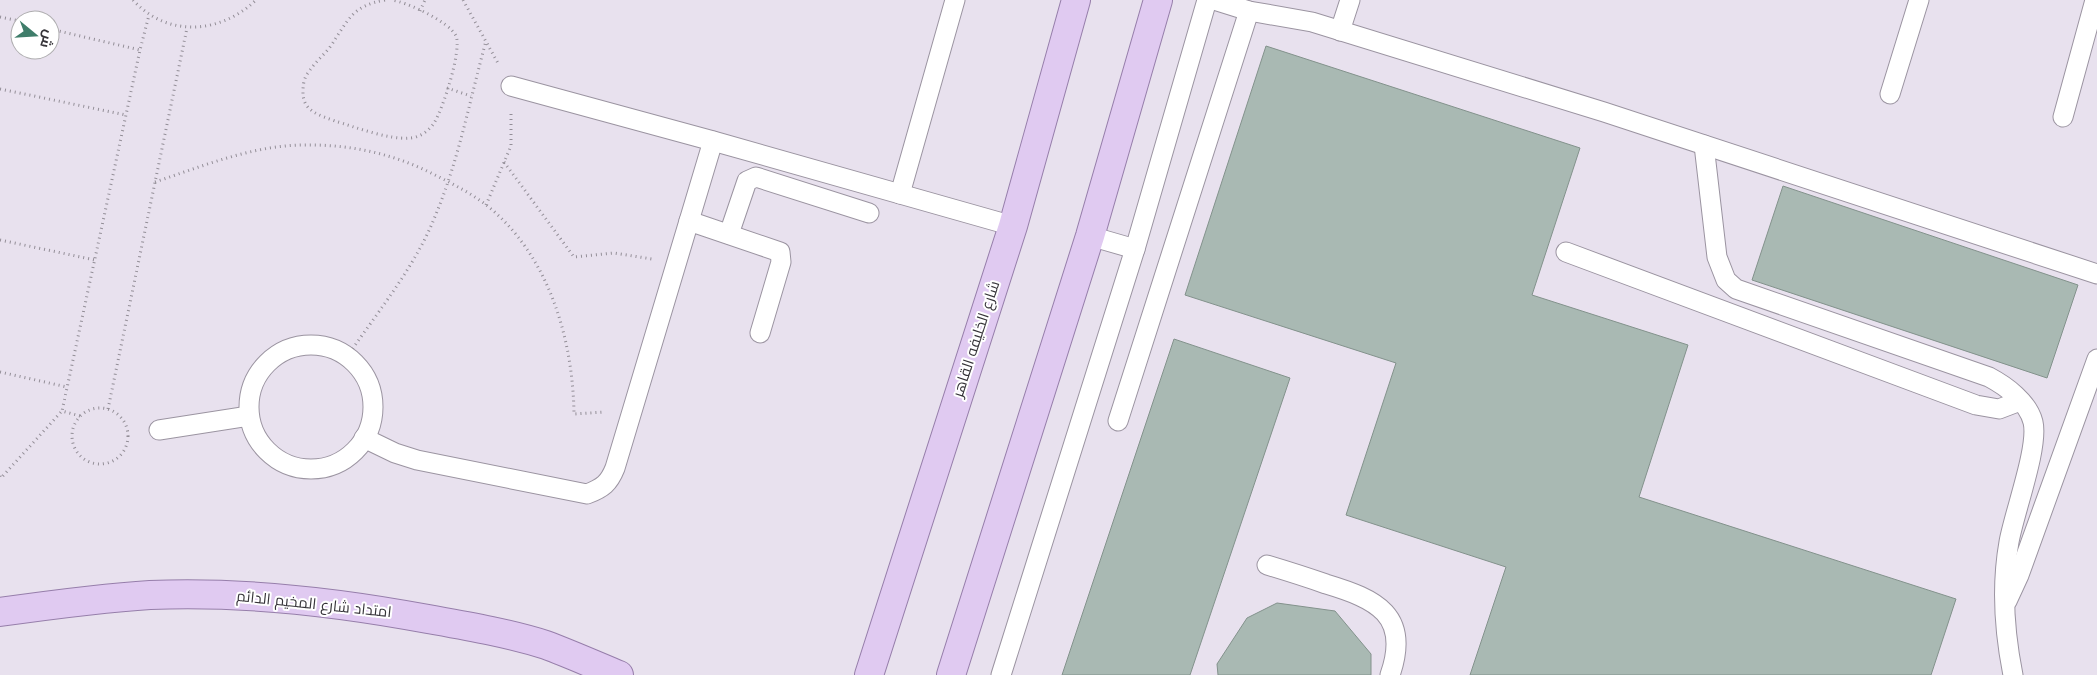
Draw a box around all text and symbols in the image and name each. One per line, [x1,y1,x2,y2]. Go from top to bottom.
north arrow [10,10,60,60]
text: ش [35,27,60,51]
street label: شارع الخليفه القاهر [947,278,1005,401]
street label: امتداد شارع المخيم الدائم [235,585,393,623]

